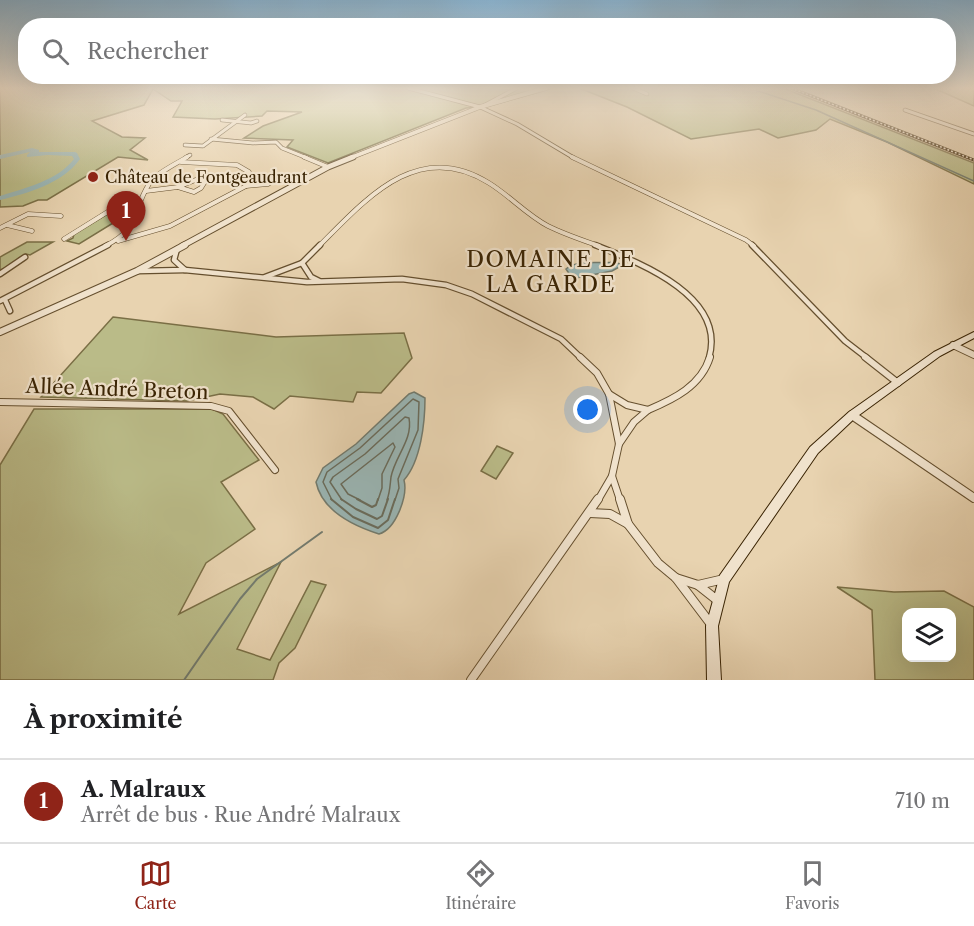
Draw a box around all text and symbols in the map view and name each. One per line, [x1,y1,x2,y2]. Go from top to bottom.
search box [18,18,956,84]
icon: search [39,35,72,68]
text: Rechercher [87,38,209,65]
place label: Château de Fontgeaudrant [105,167,308,187]
marker: Château de Fontgeaudrant [86,170,100,184]
pin: 1 [106,192,146,241]
district label: DOMAINE DE LA GARDE [466,246,636,298]
street label: Allée André Breton [24,374,209,404]
your location [573,395,602,424]
map controls [902,608,956,662]
button: layers [902,608,956,662]
text: À proximité [24,703,183,735]
text: A. Malraux [81,776,205,803]
text: 1 [39,789,48,813]
text: 710 m [895,789,950,813]
text: Arrêt de bus · Rue André Malraux [81,803,400,827]
tab: Carte [134,857,177,913]
tab: Itinéraire [445,857,516,913]
tab: Favoris [785,857,840,913]

